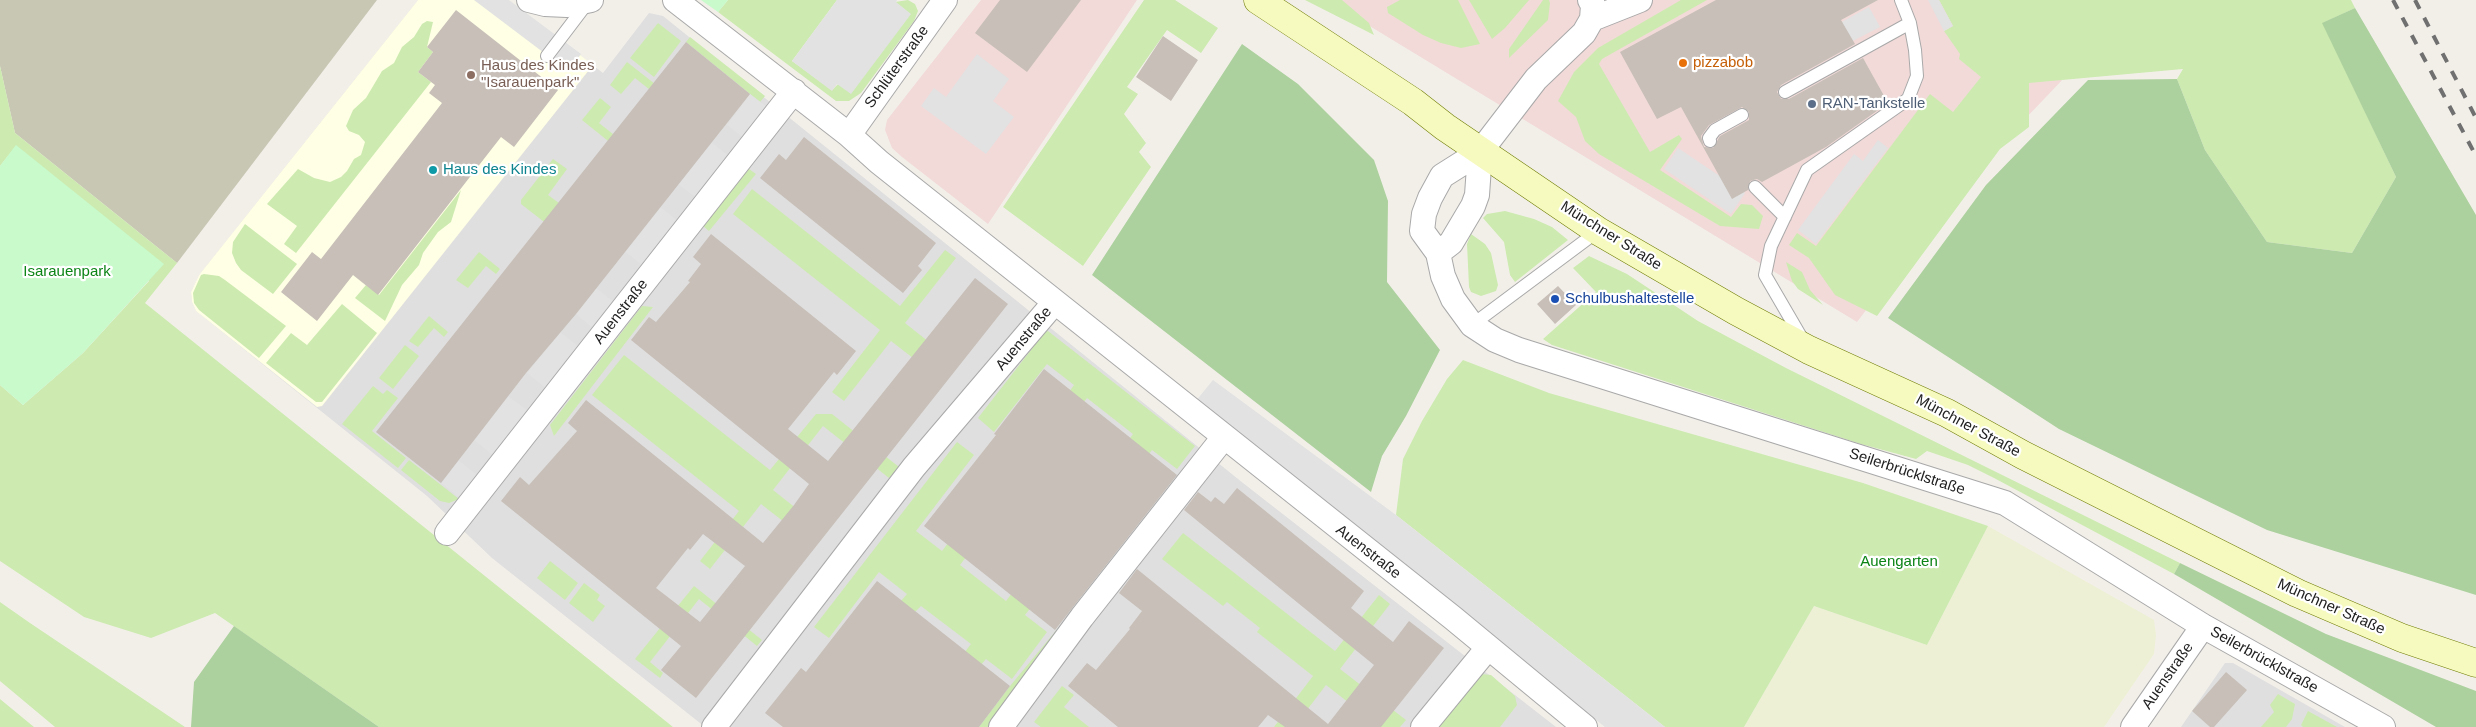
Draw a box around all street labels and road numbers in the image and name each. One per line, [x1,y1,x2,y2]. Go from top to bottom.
street label: Schlüterstraße [861,22,933,112]
street label: Münchner Straße [1557,198,1665,274]
street label: Auenstraße [590,276,652,348]
street label: Auenstraße [992,304,1056,374]
street label: Münchner Straße [1913,391,2023,461]
street label: Seilerbrücklstraße [1847,445,1967,499]
street label: Auenstraße [1332,521,1404,583]
street label: Münchner Straße [2274,575,2388,639]
street label: Seilerbrücklstraße [2207,623,2321,697]
street label: Auenstraße [2138,639,2198,713]

